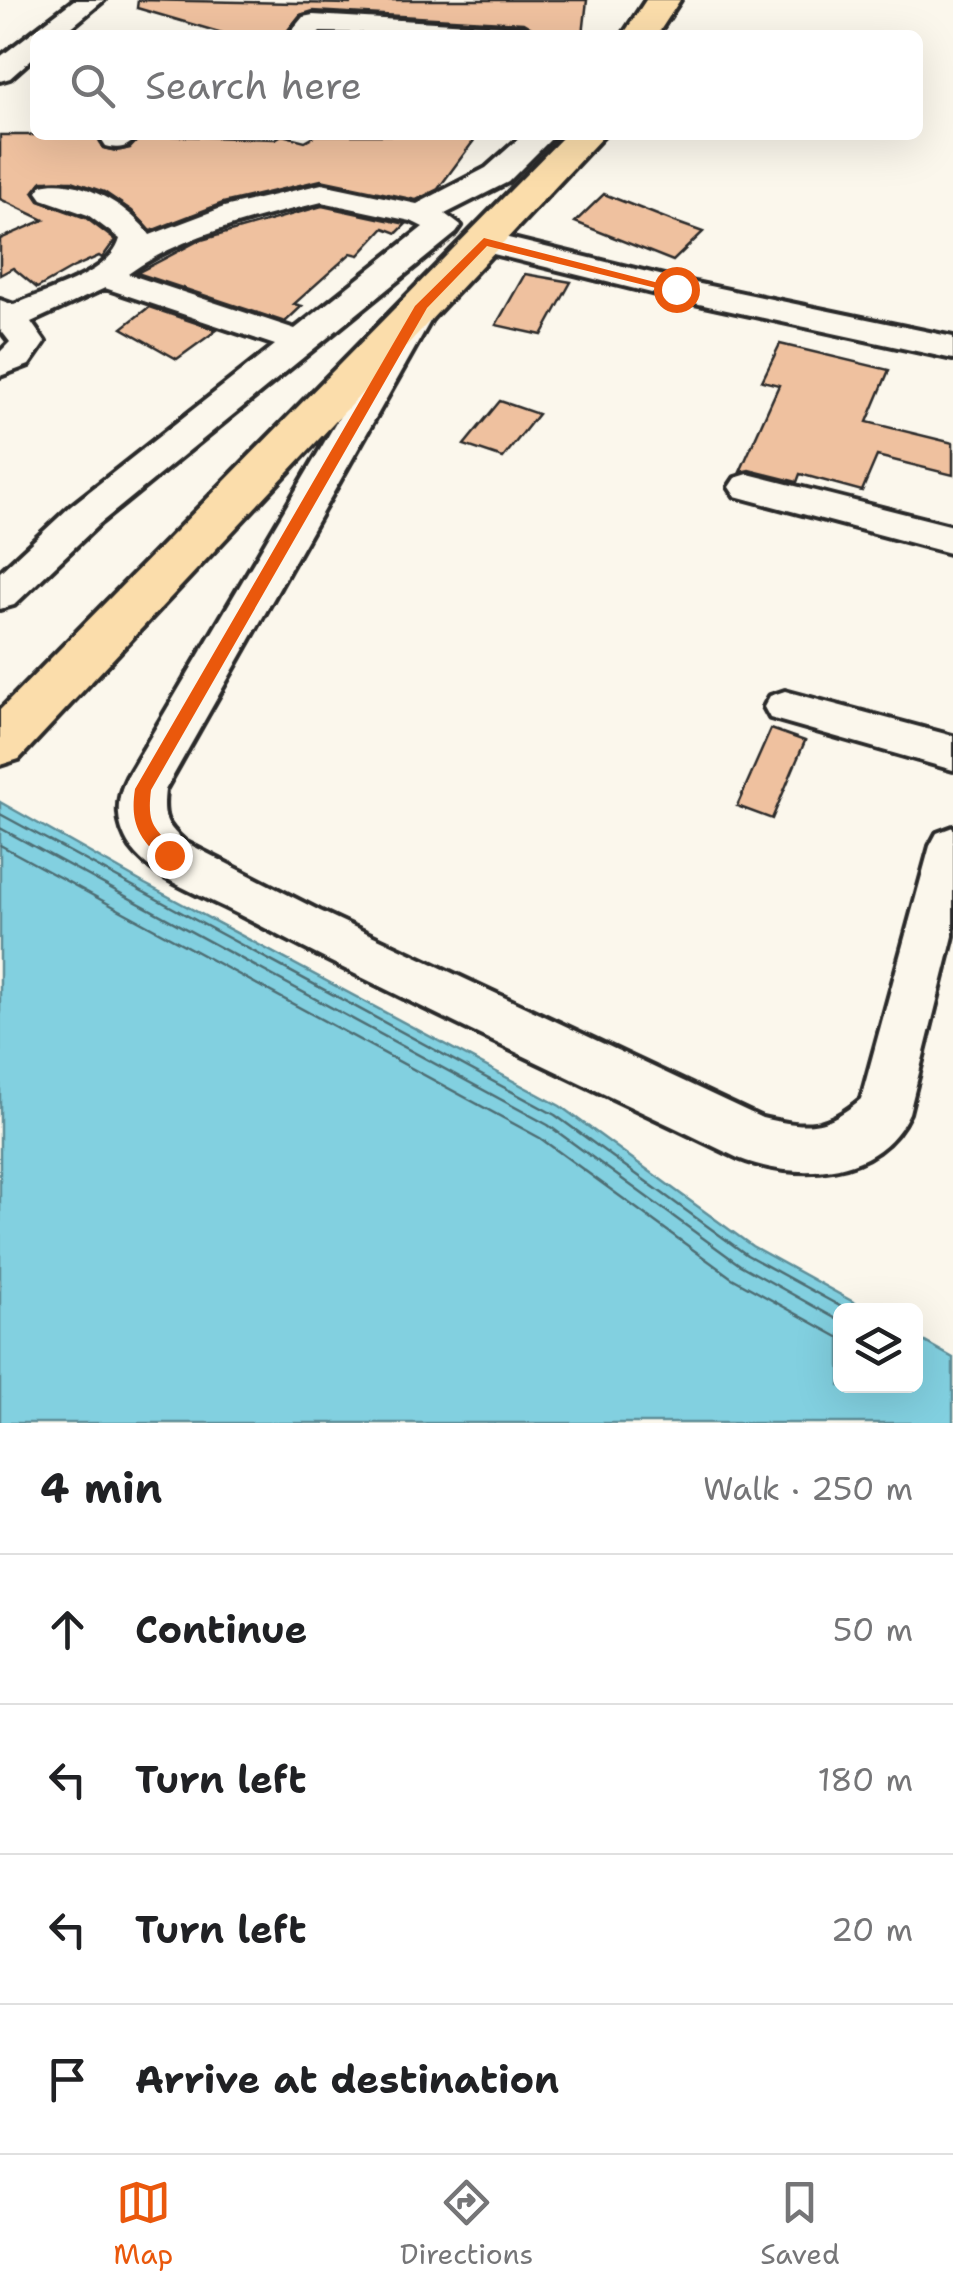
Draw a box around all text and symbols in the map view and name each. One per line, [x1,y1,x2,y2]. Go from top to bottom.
search box [30,30,923,140]
icon: search [65,58,120,113]
text: Search here [145,60,362,111]
route start [654,267,700,313]
route end [147,833,193,879]
map controls [833,1303,923,1393]
button: layers [833,1303,923,1393]
text: 4 min [40,1460,162,1516]
text: Walk · 250 m [703,1467,913,1510]
icon: ahead [40,1602,95,1657]
text: Continue [135,1604,307,1655]
text: 50 m [833,1608,913,1651]
icon: left [40,1752,95,1807]
text: Turn left [135,1754,307,1805]
text: 180 m [817,1758,913,1801]
icon: left [40,1902,95,1957]
text: Turn left [135,1904,307,1955]
text: 20 m [831,1908,913,1951]
icon: arrive [40,2052,95,2107]
text: Arrive at destination [135,2054,559,2105]
tab: Map [113,2175,173,2273]
tab: Directions [400,2175,533,2273]
tab: Saved [760,2175,840,2273]

